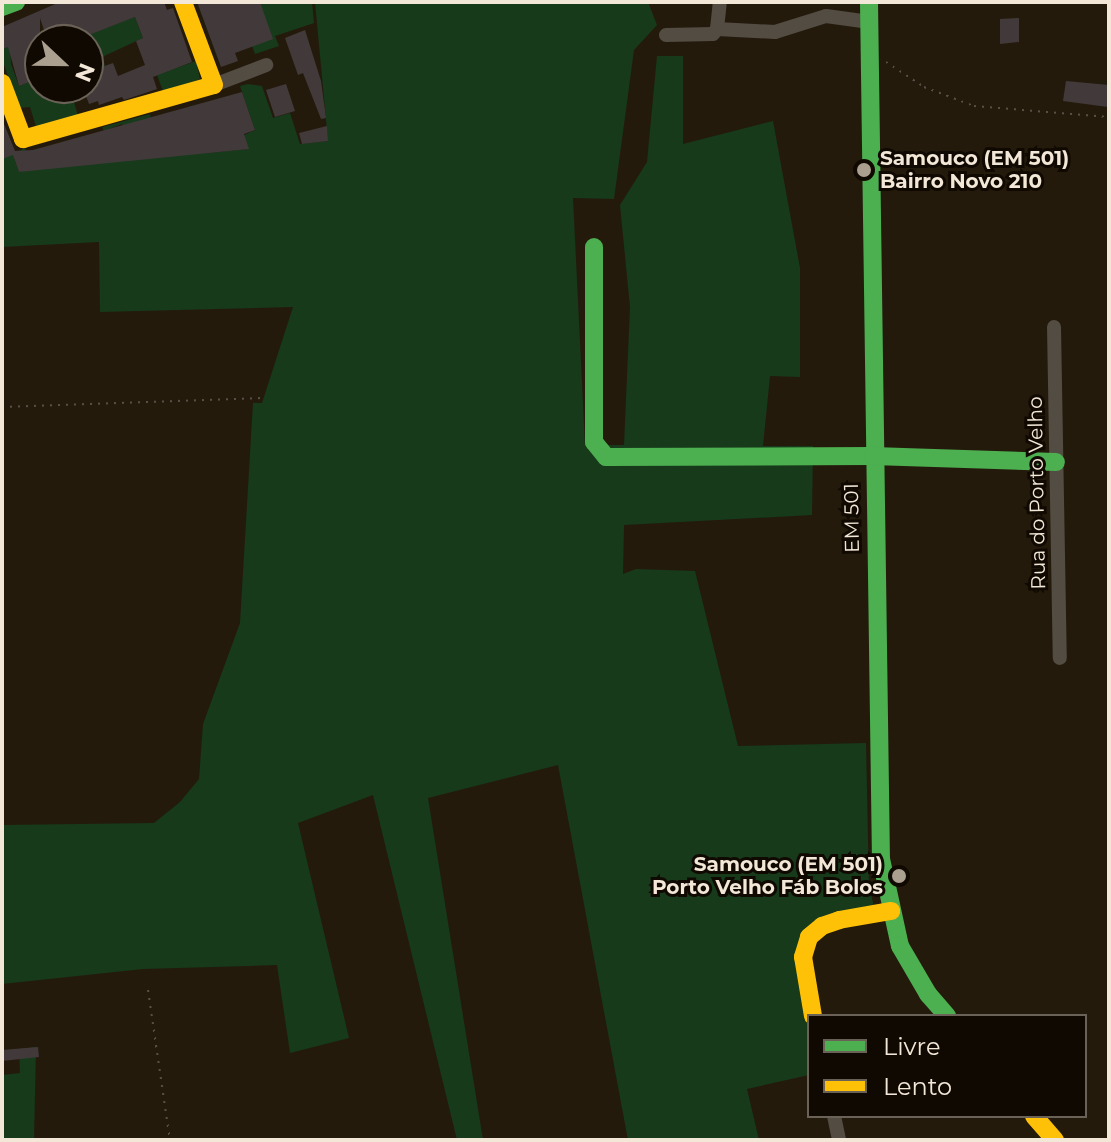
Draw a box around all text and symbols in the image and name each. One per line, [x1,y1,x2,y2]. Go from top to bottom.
north arrow [24,24,104,104]
text: N [69,59,101,86]
place label: Samouco (EM 501) Bairro Novo 210 [880,146,1069,193]
marker: Samouco (EM 501) Bairro Novo 210 [855,161,873,179]
street label: Rua do Porto Velho [1023,396,1051,590]
street label: EM 501 [839,483,865,553]
place label: Samouco (EM 501) Porto Velho Fáb Bolos [652,852,883,899]
marker: Samouco (EM 501) Porto Velho Fáb Bolos [890,867,908,885]
legend [807,1014,1087,1118]
text: Livre [883,1032,940,1061]
text: Lento [883,1072,952,1101]

